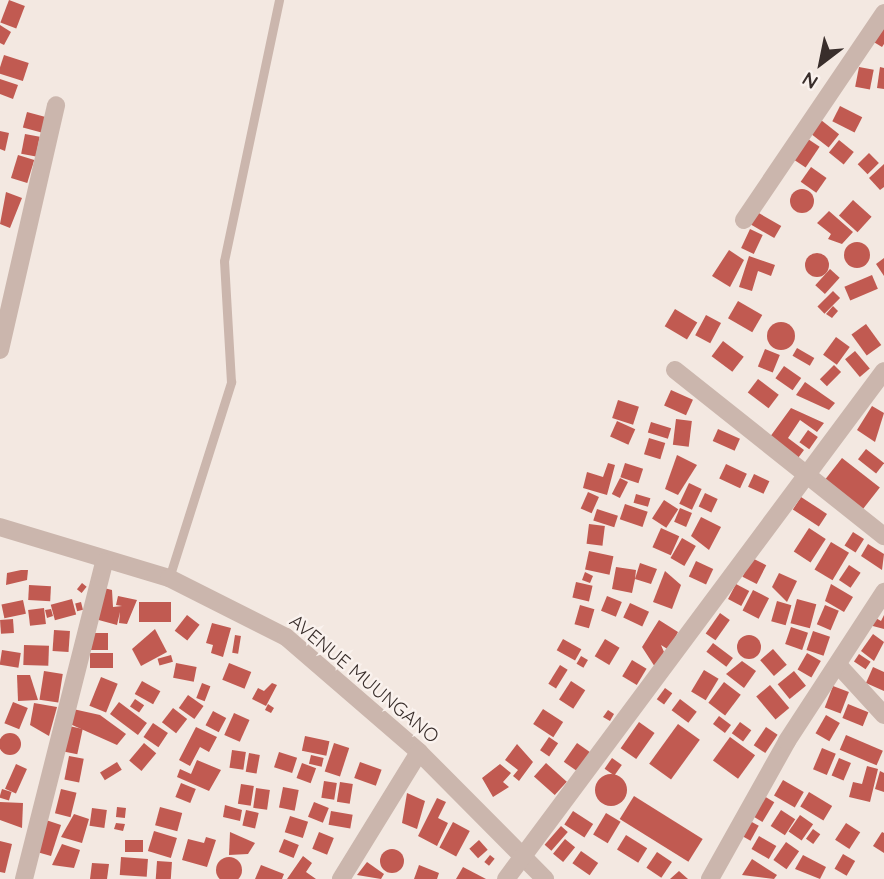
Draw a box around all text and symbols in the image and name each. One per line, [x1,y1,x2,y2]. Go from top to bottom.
north arrow [786,28,856,98]
text: N [798,67,822,95]
street label: AVENUE MUUNGANO [285,610,443,748]

